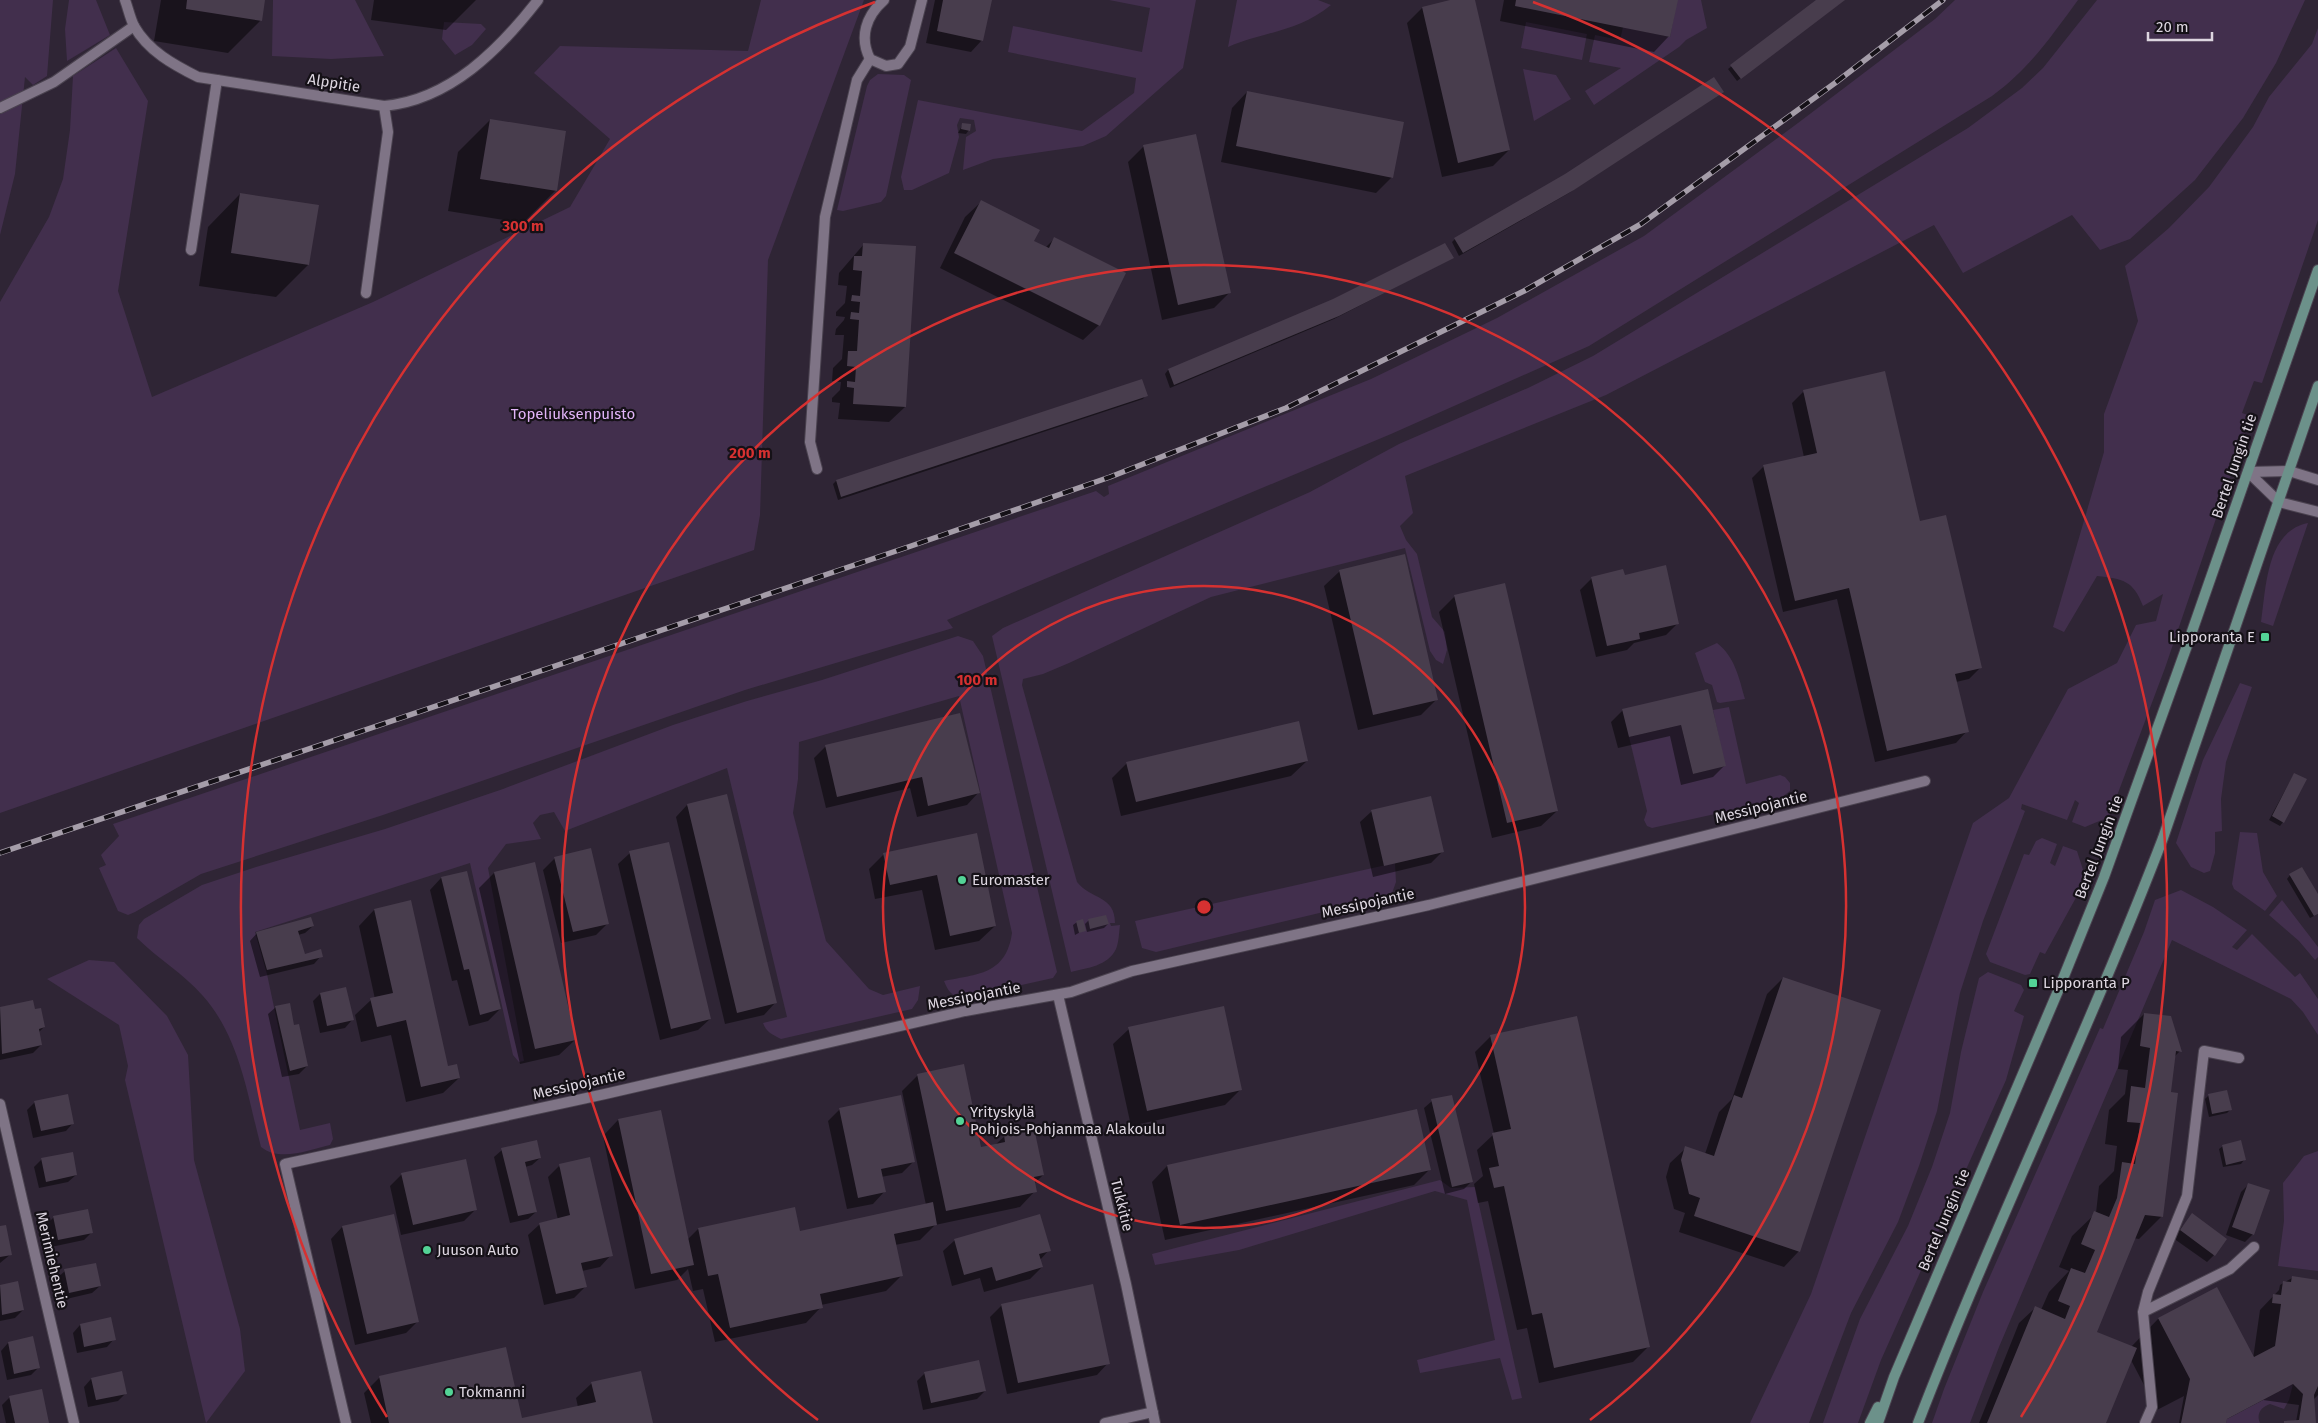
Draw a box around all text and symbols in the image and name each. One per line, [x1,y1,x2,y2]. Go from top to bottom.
scale bar [2148,10,2212,42]
text: 20 m [2156,18,2189,36]
street label: Alppitie [306,70,362,96]
text: 300 m [501,217,544,235]
park label: Topeliuksenpuisto [511,405,635,423]
street label: Bertel Jungin tie [2208,411,2260,521]
text: 200 m [729,444,771,462]
place label: Lipporanta E [2169,628,2255,646]
marker: Lipporanta E [2259,631,2271,643]
text: 100 m [957,671,997,689]
street label: Messipojantie [1713,787,1809,827]
street label: Bertel Jungin tie [2071,793,2127,901]
place label: Euromaster [972,871,1050,889]
marker: Euromaster [956,874,968,886]
street label: Messipojantie [1320,884,1416,922]
centre of rings [1195,898,1213,916]
place label: Lipporanta P [2043,974,2130,992]
marker: Lipporanta P [2027,977,2039,989]
street label: Messipojantie [926,978,1022,1014]
street label: Messipojantie [531,1065,627,1103]
place label: Yrityskylä Pohjois-Pohjanmaa Alakoulu [970,1103,1165,1138]
marker: Yrityskylä Pohjois-Pohjanmaa Alakoulu [954,1115,966,1127]
street label: Bertel Jungin tie [1914,1166,1974,1274]
street label: Tukkitie [1107,1177,1137,1233]
street label: Merimiehentie [32,1210,72,1310]
place label: Juuson Auto [437,1241,519,1259]
marker: Juuson Auto [421,1244,433,1256]
place label: Tokmanni [459,1383,525,1401]
marker: Tokmanni [443,1386,455,1398]

